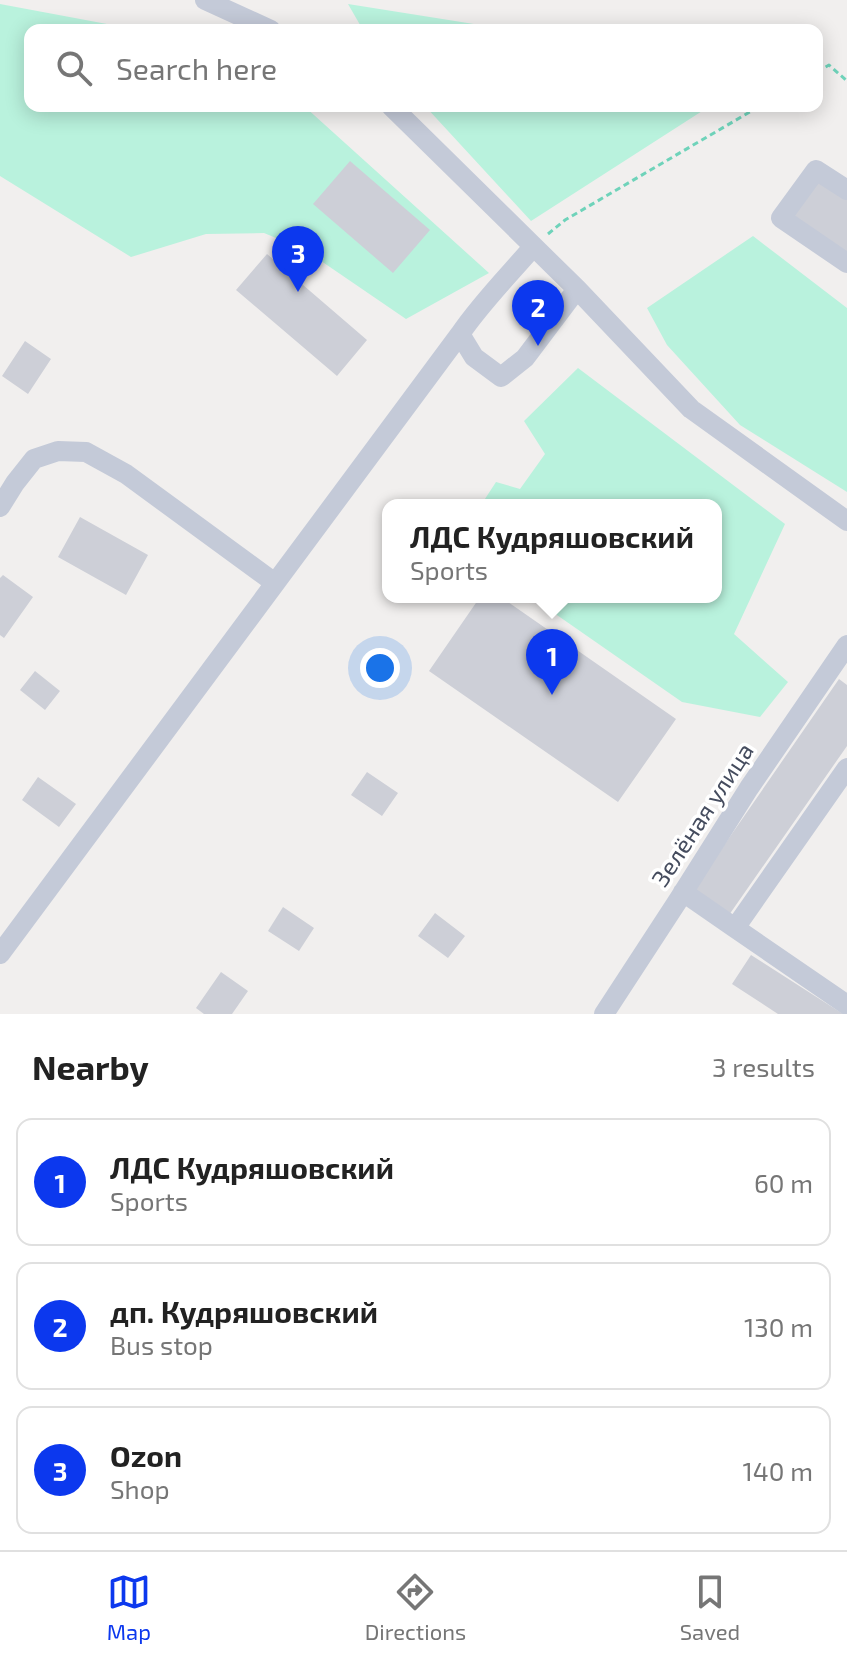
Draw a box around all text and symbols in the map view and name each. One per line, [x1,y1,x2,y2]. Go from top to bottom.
search box [24,24,823,112]
icon: search [52,46,96,90]
text: Search here [116,50,277,86]
pin: 3 [272,226,324,292]
pin: 2 [512,280,564,346]
popup [382,499,722,603]
text: ЛДС Кудряшовский [410,518,694,554]
text: Sports [410,554,488,585]
pin: 1 [526,629,578,695]
your location [360,648,400,688]
street label: Зелёная улица [645,737,760,892]
text: Nearby [32,1046,149,1087]
text: 3 results [712,1051,815,1082]
text: ЛДС Кудряшовский [110,1149,394,1185]
text: 1 [54,1167,66,1198]
text: 60 m [754,1167,813,1198]
text: Sports [110,1185,188,1216]
text: дп. Кудряшовский [110,1293,378,1329]
text: 2 [52,1311,68,1342]
text: 130 m [744,1311,813,1342]
text: Bus stop [110,1329,213,1360]
text: Ozon [110,1437,182,1473]
text: 3 [53,1455,67,1486]
text: 140 m [742,1455,813,1486]
text: Shop [110,1473,170,1504]
tab: Map [107,1570,151,1644]
tab: Directions [365,1570,466,1644]
tab: Saved [680,1570,740,1644]

